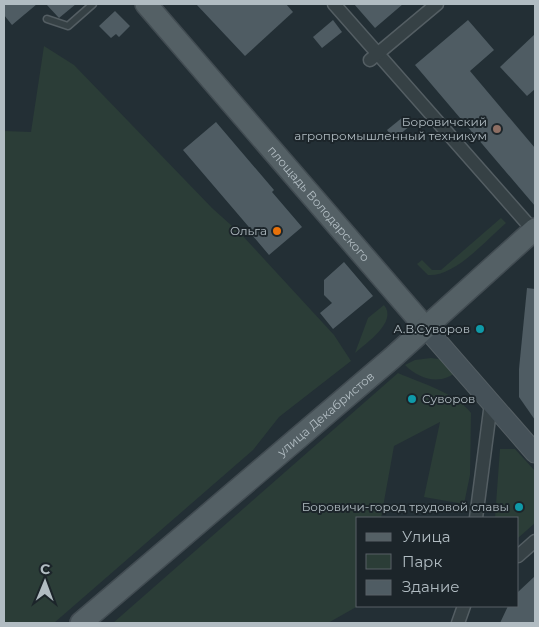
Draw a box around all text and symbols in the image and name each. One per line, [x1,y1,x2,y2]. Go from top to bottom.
place label: Боровичский агропромышленный техникум [294,114,487,143]
marker: Боровичский агропромышленный техникум [491,123,503,135]
street label: площадь Володарского [265,142,373,265]
place label: Ольга [230,223,267,238]
marker: Ольга [271,225,283,237]
place label: А.В.Суворов [393,321,470,336]
marker: А.В.Суворов [474,323,486,335]
street label: улица Декабристов [273,368,377,460]
place label: Суворов [422,391,475,406]
marker: Суворов [406,393,418,405]
place label: Боровичи-город трудовой славы [302,499,509,514]
marker: Боровичи-город трудовой славы [513,501,525,513]
legend [356,517,519,607]
text: Улица [402,527,450,546]
text: Парк [402,552,442,571]
north arrow [20,557,70,607]
text: С [40,560,50,578]
text: Здание [402,577,460,596]

